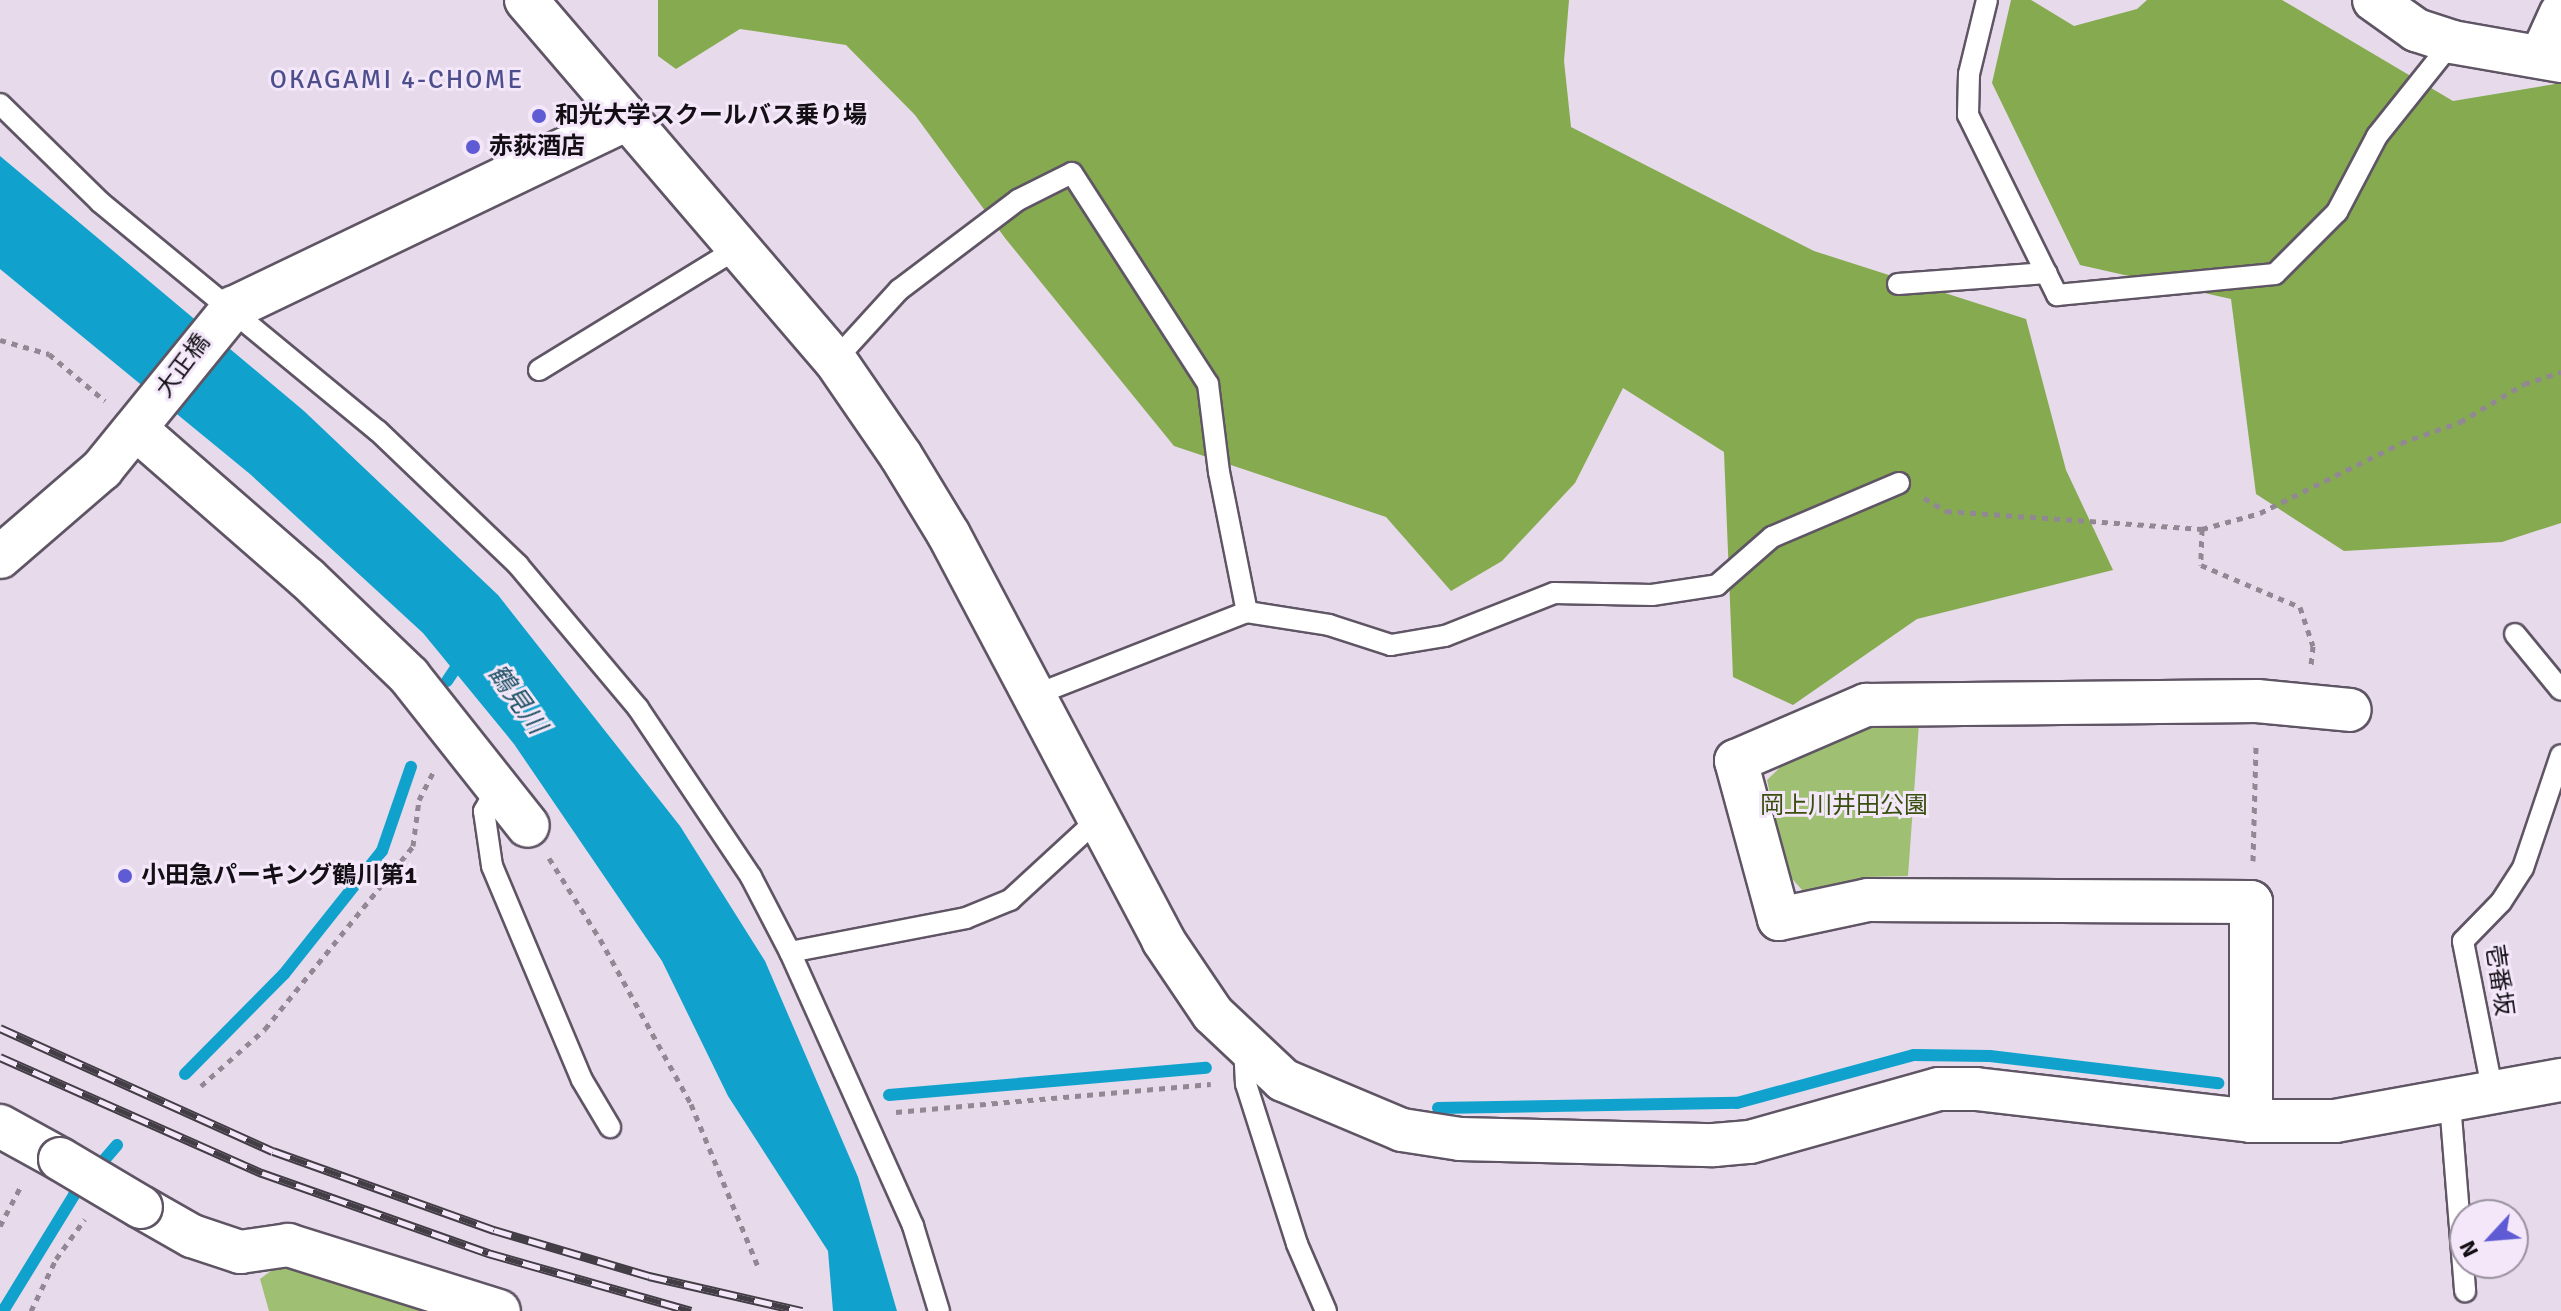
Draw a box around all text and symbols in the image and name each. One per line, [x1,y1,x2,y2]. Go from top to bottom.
district label: OKAGAMI 4-CHOME [270,65,524,97]
place label: 和光大学スクールバス乗り場 [555,102,867,130]
marker: 和光大学スクールバス乗り場 [530,107,548,125]
place label: 赤荻酒店 [489,133,585,161]
marker: 赤荻酒店 [464,138,482,156]
street label: 大正橋 [150,329,216,403]
water label: 鶴見川 [480,659,552,741]
park label: 岡上川井田公園 [1760,792,1928,820]
place label: 小田急パーキング鶴川第1 [141,862,418,890]
marker: 小田急パーキング鶴川第1 [116,867,134,885]
street label: 壱番坂 [2480,942,2518,1018]
north arrow [2449,1199,2529,1279]
text: N [2453,1236,2484,1262]

